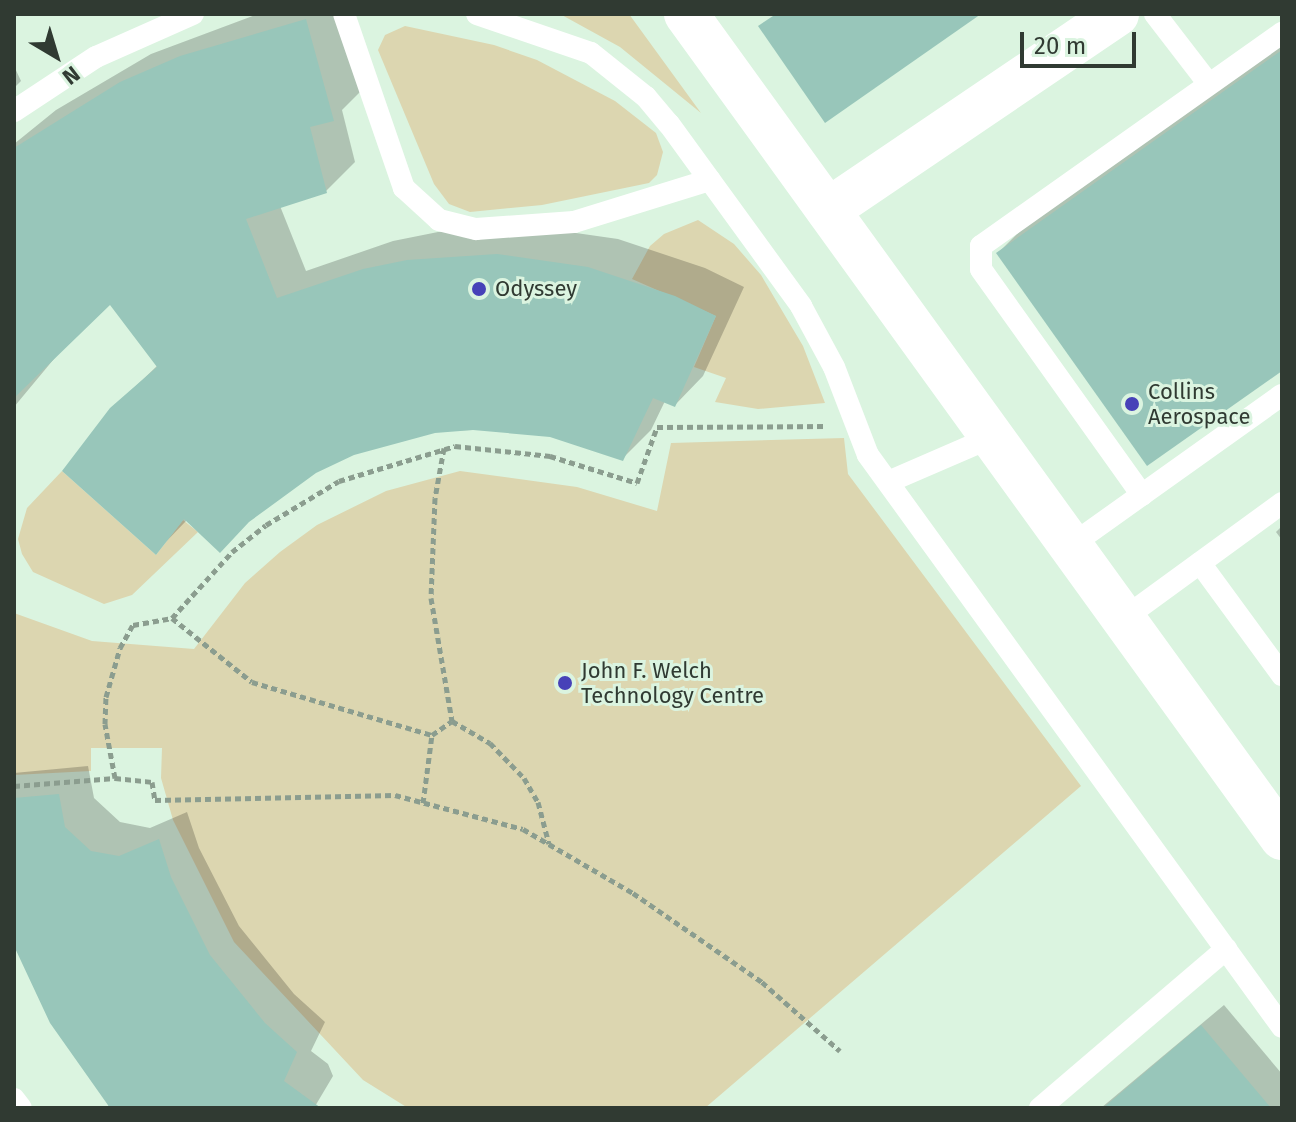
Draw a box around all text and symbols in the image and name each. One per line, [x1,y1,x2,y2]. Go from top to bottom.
north arrow [16,16,96,96]
scale bar [1024,16,1140,66]
text: 20 m [1034,32,1086,60]
text: N [57,60,85,90]
place label: Odyssey [495,276,577,302]
marker: Odyssey [470,280,488,298]
place label: Collins Aerospace [1148,378,1250,430]
marker: Collins Aerospace [1123,395,1141,413]
place label: John F. Welch Technology Centre [581,657,764,708]
marker: John F. Welch Technology Centre [556,674,574,692]

